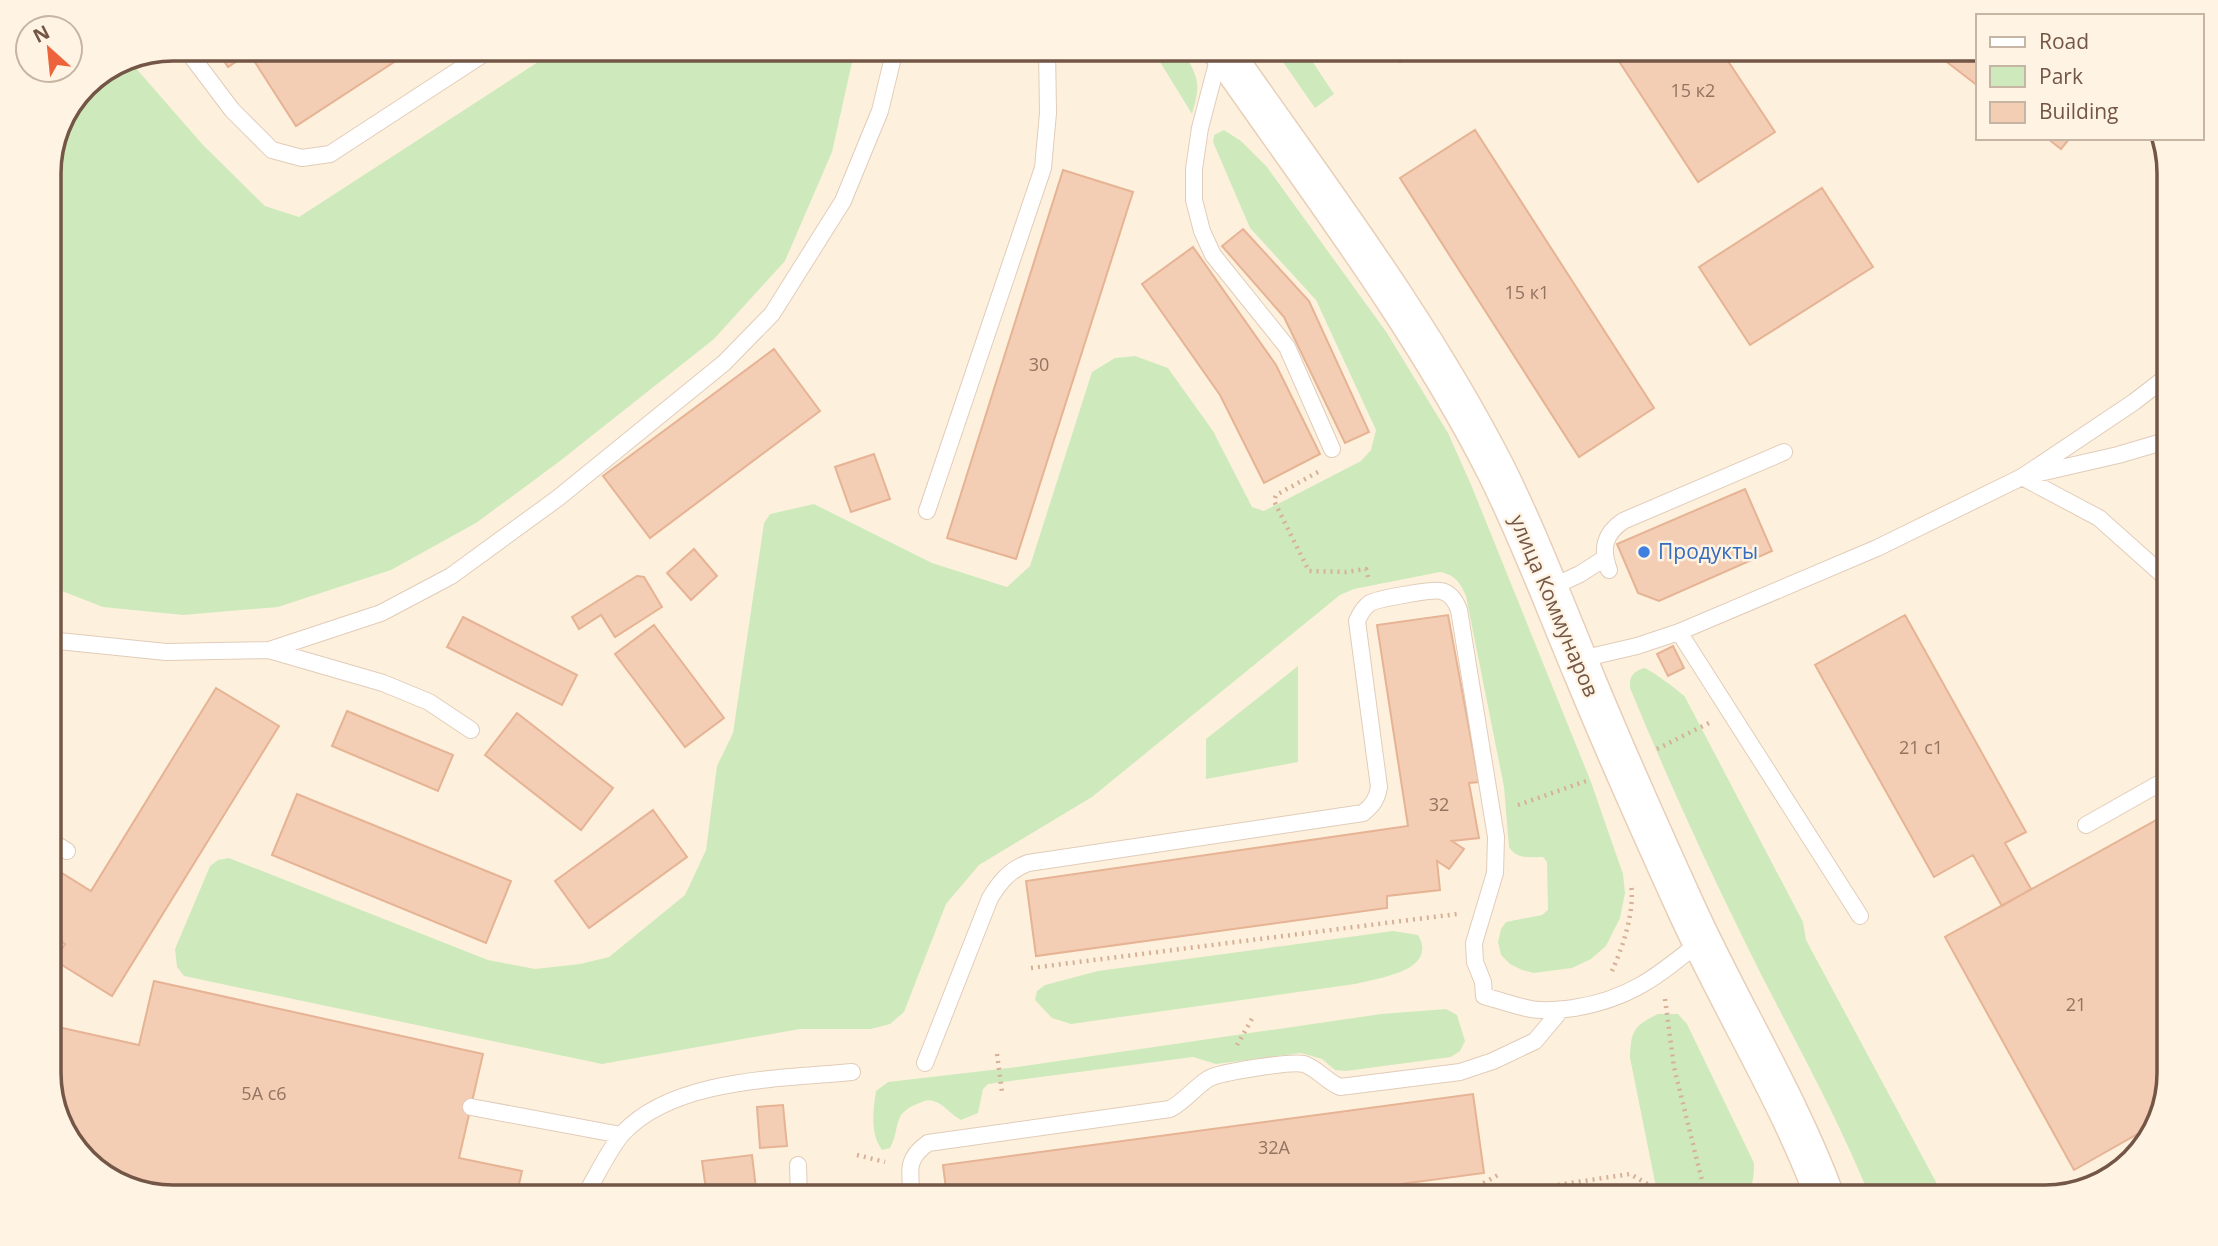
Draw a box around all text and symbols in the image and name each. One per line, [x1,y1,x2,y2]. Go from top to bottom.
north arrow [14,14,84,84]
legend [1976,14,2204,140]
text: N [28,19,54,49]
text: Road [2039,27,2089,55]
text: Park [2039,62,2083,90]
house number: 15 к2 [1671,78,1715,102]
text: Building [2039,97,2118,125]
house number: 15 к1 [1505,280,1549,304]
house number: 30 [1029,352,1049,376]
street label: улица Коммунаров [1504,510,1606,701]
place label: Продукты [1658,537,1758,565]
marker: Продукты [1636,544,1652,560]
house number: 21 с1 [1899,735,1943,759]
house number: 32 [1429,792,1449,816]
house number: 21 [2066,992,2086,1016]
house number: 5А с6 [241,1081,287,1105]
house number: 32А [1258,1135,1291,1159]

